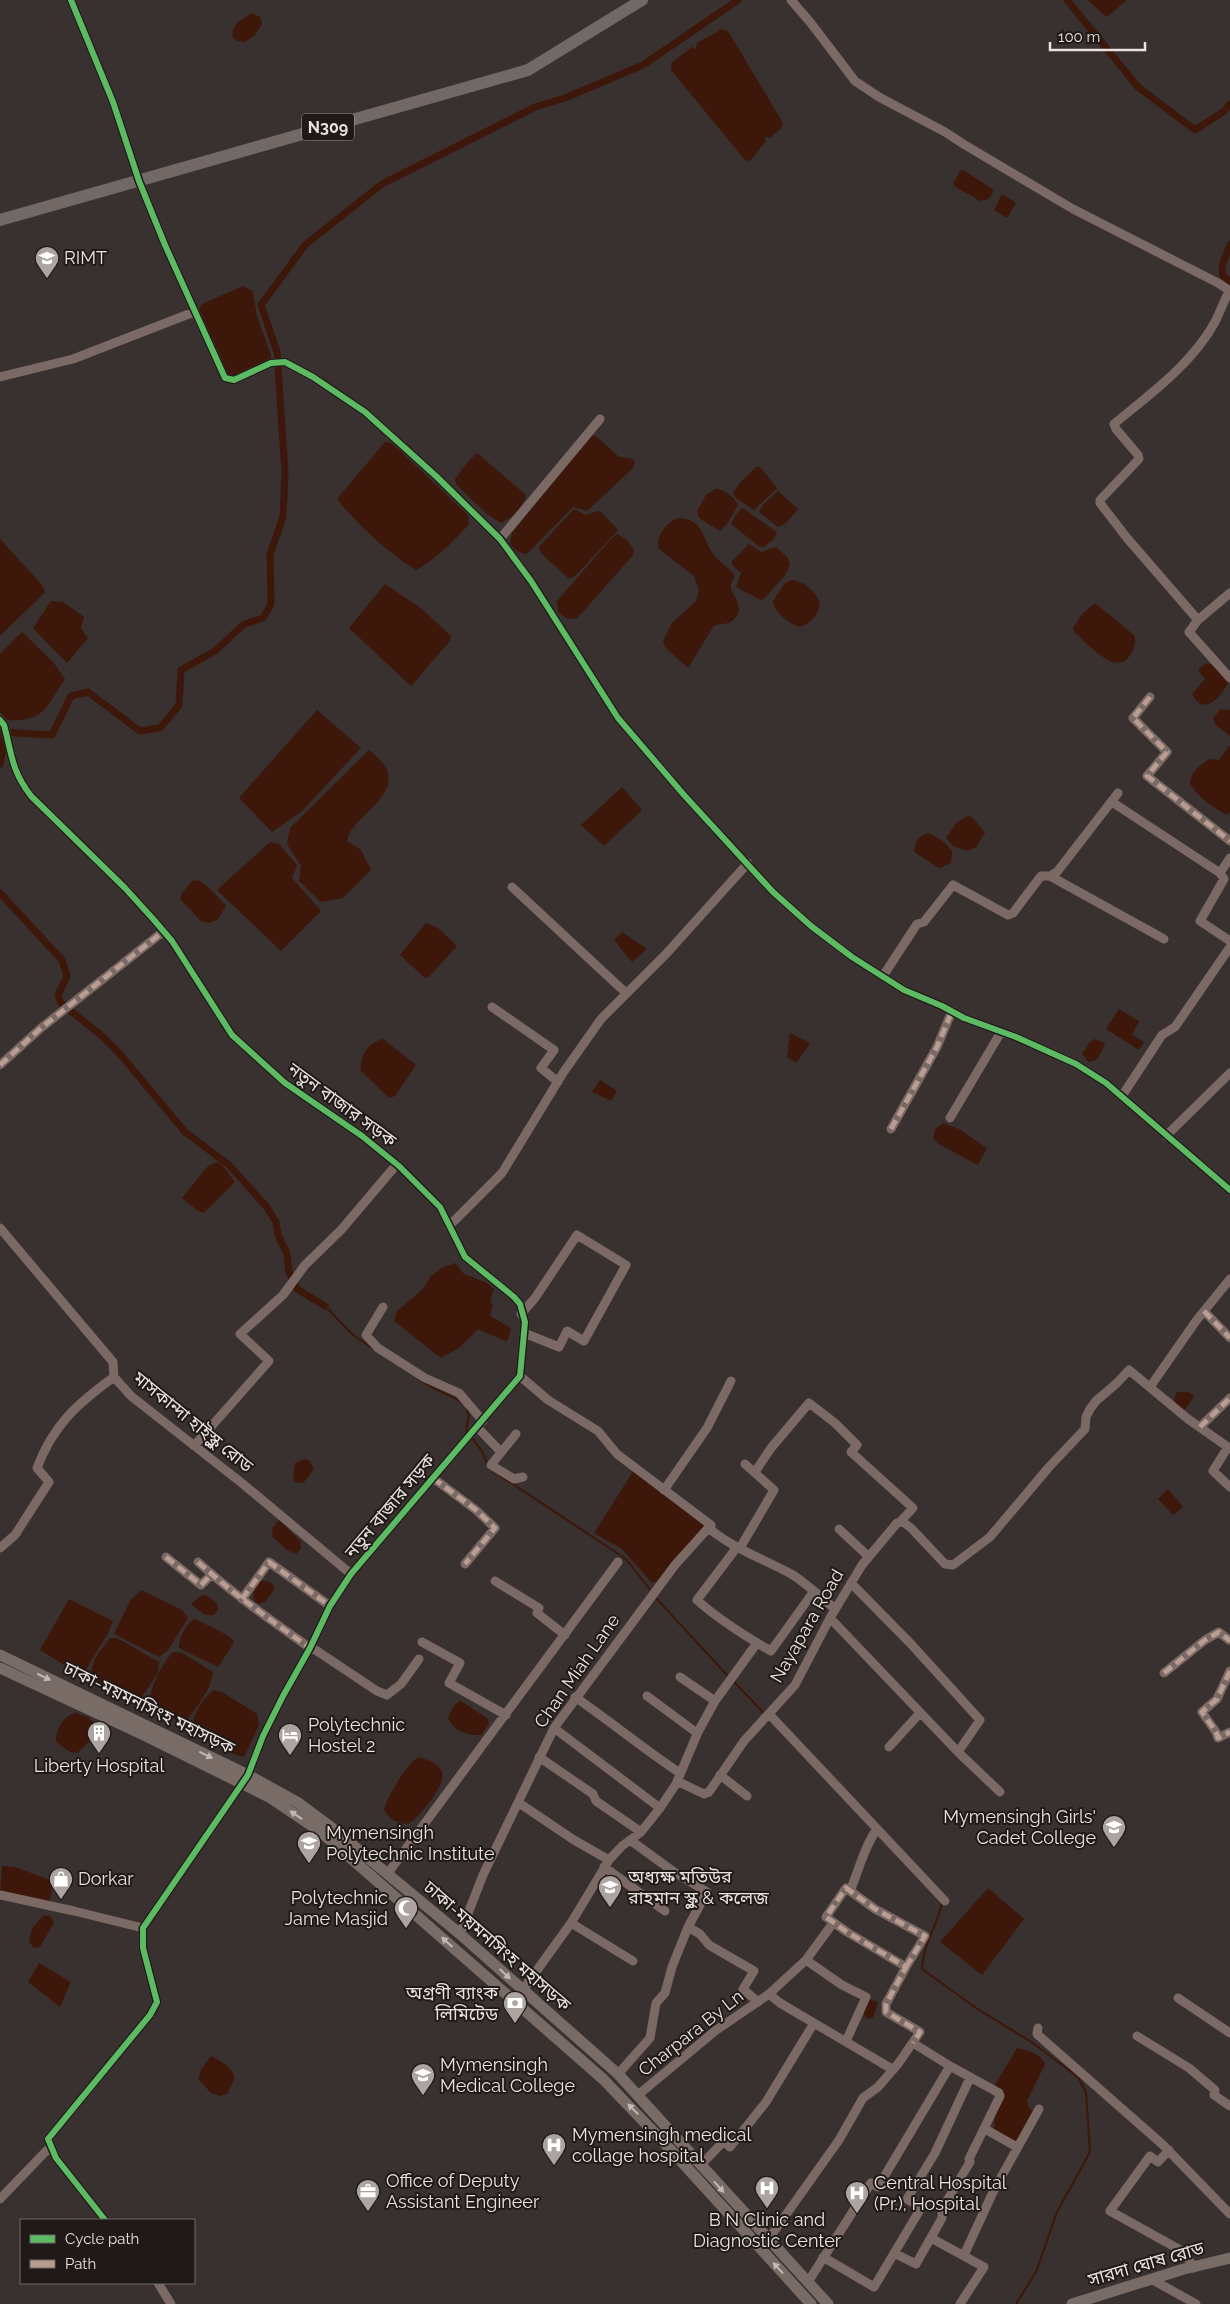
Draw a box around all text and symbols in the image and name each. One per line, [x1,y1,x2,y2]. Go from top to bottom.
scale bar [1050,20,1145,52]
text: 100 m [1058,28,1100,46]
road number: N309 [302,114,354,140]
school or university icon: RIMT [34,245,60,279]
place label: RIMT [64,247,107,268]
street label: নতুন বাজার সড়ক [283,1058,401,1152]
street label: মাসকান্দা হাইস্কুল রোড [127,1366,258,1478]
street label: নতুন বাজার সড়ক [340,1449,440,1563]
street label: Nayapara Road [766,1565,848,1686]
street label: Chan Miah Lane [530,1610,624,1731]
street label: ঢাকা-ময়মনসিংহ মহাসড়ক [59,1657,239,1758]
one-way arrow [37,1673,51,1681]
place label: Polytechnic Hostel 2 [308,1714,405,1756]
building icon: Liberty Hospital [86,1720,112,1754]
hotel icon: Polytechnic Hostel 2 [277,1722,303,1756]
one-way arrow [199,1751,213,1759]
place label: Liberty Hospital [34,1755,164,1776]
place label: Mymensingh Girls' Cadet College [943,1806,1096,1848]
one-way arrow [290,1810,303,1820]
school or university icon: Mymensingh Girls' Cadet College [1101,1814,1127,1848]
place label: Mymensingh Polytechnic Institute [326,1822,495,1864]
school or university icon: Mymensingh Polytechnic Institute [296,1830,322,1864]
shop icon: Dorkar [48,1866,74,1900]
place label: অধ্যক্ষ মতিউর রাহমান স্কুল & কলেজ [627,1866,769,1910]
place label: Dorkar [78,1868,134,1889]
school or university icon: অধ্যক্ষ মতিউর রাহমান স্কুল & কলেজ [597,1874,623,1908]
street label: ঢাকা-ময়মনসিংহ মহাসড়ক [419,1875,575,2015]
place label: Polytechnic Jame Masjid [285,1887,388,1929]
mosque icon: Polytechnic Jame Masjid [393,1895,419,1929]
one-way arrow [442,1936,454,1948]
one-way arrow [498,1968,510,1980]
place label: অগ্রণী ব্যাংক লিমিটেড [405,1982,498,2024]
street label: Charpara By Ln [634,1985,747,2080]
bank icon: অগ্রণী ব্যাংক লিমিটেড [502,1990,528,2024]
place label: Mymensingh Medical College [440,2054,575,2096]
school or university icon: Mymensingh Medical College [410,2062,436,2096]
one-way arrow [627,2103,639,2115]
place label: Mymensingh medical collage hospital [572,2124,751,2166]
hospital icon: Mymensingh medical collage hospital [541,2132,567,2166]
place label: Office of Deputy Assistant Engineer [386,2170,540,2212]
place label: Central Hospital (Pr.), Hospital [874,2172,1007,2214]
hospital icon: B N Clinic and Diagnostic Center [754,2175,780,2209]
office icon: Office of Deputy Assistant Engineer [355,2178,381,2212]
one-way arrow [714,2180,725,2193]
hospital icon: Central Hospital (Pr.), Hospital [844,2180,870,2214]
place label: B N Clinic and Diagnostic Center [693,2209,842,2251]
legend [20,2219,195,2284]
text: Cycle path [65,2230,139,2248]
street label: সারদা ঘোষ রোড [1085,2237,1206,2290]
text: Path [65,2255,96,2273]
one-way arrow [772,2263,784,2275]

